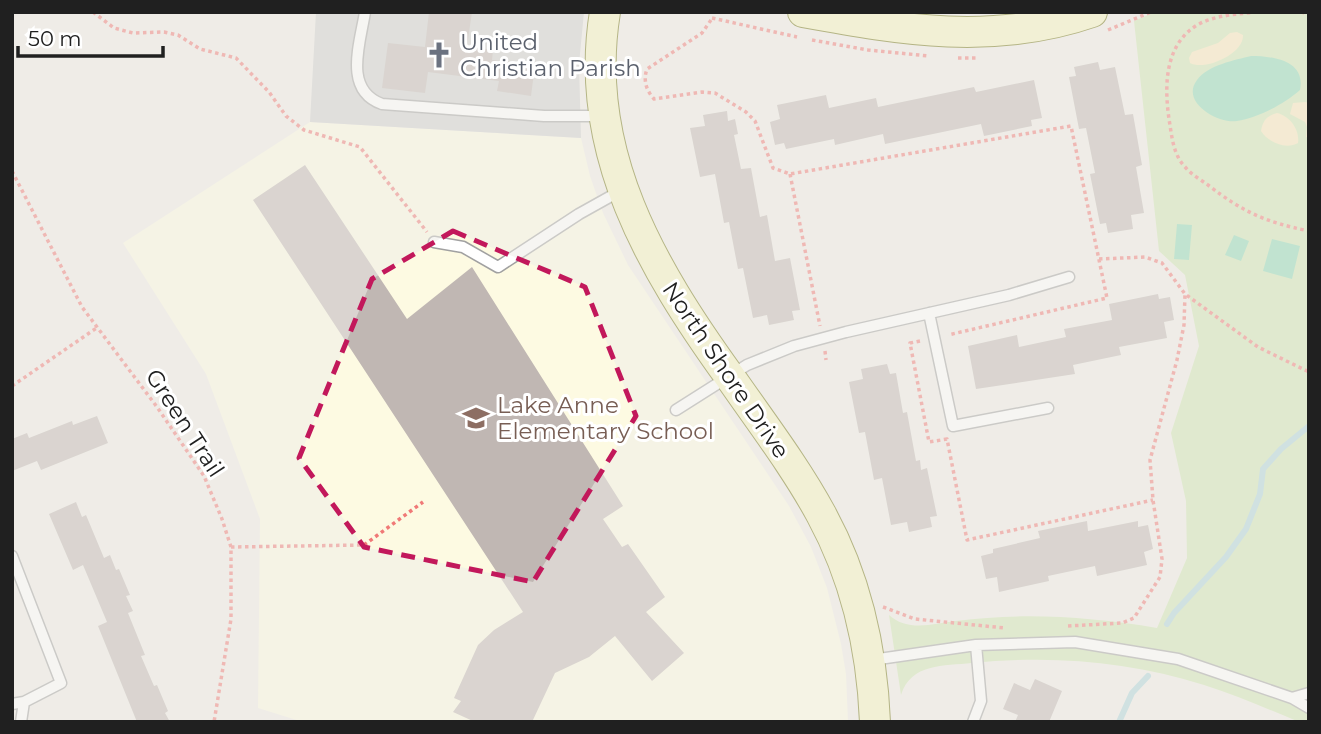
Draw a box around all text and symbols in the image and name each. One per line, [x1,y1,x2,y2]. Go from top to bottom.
scale bar [18,14,163,58]
text: 50 m [28,26,82,51]
place label: United Christian Parish [460,28,641,82]
church icon: United Christian Parish [424,40,454,70]
street label: North Shore Drive [657,276,795,464]
street label: Green Trail [140,364,230,482]
place label: Lake Anne Elementary School [497,391,714,445]
school or university icon: Lake Anne Elementary School [461,403,491,433]

